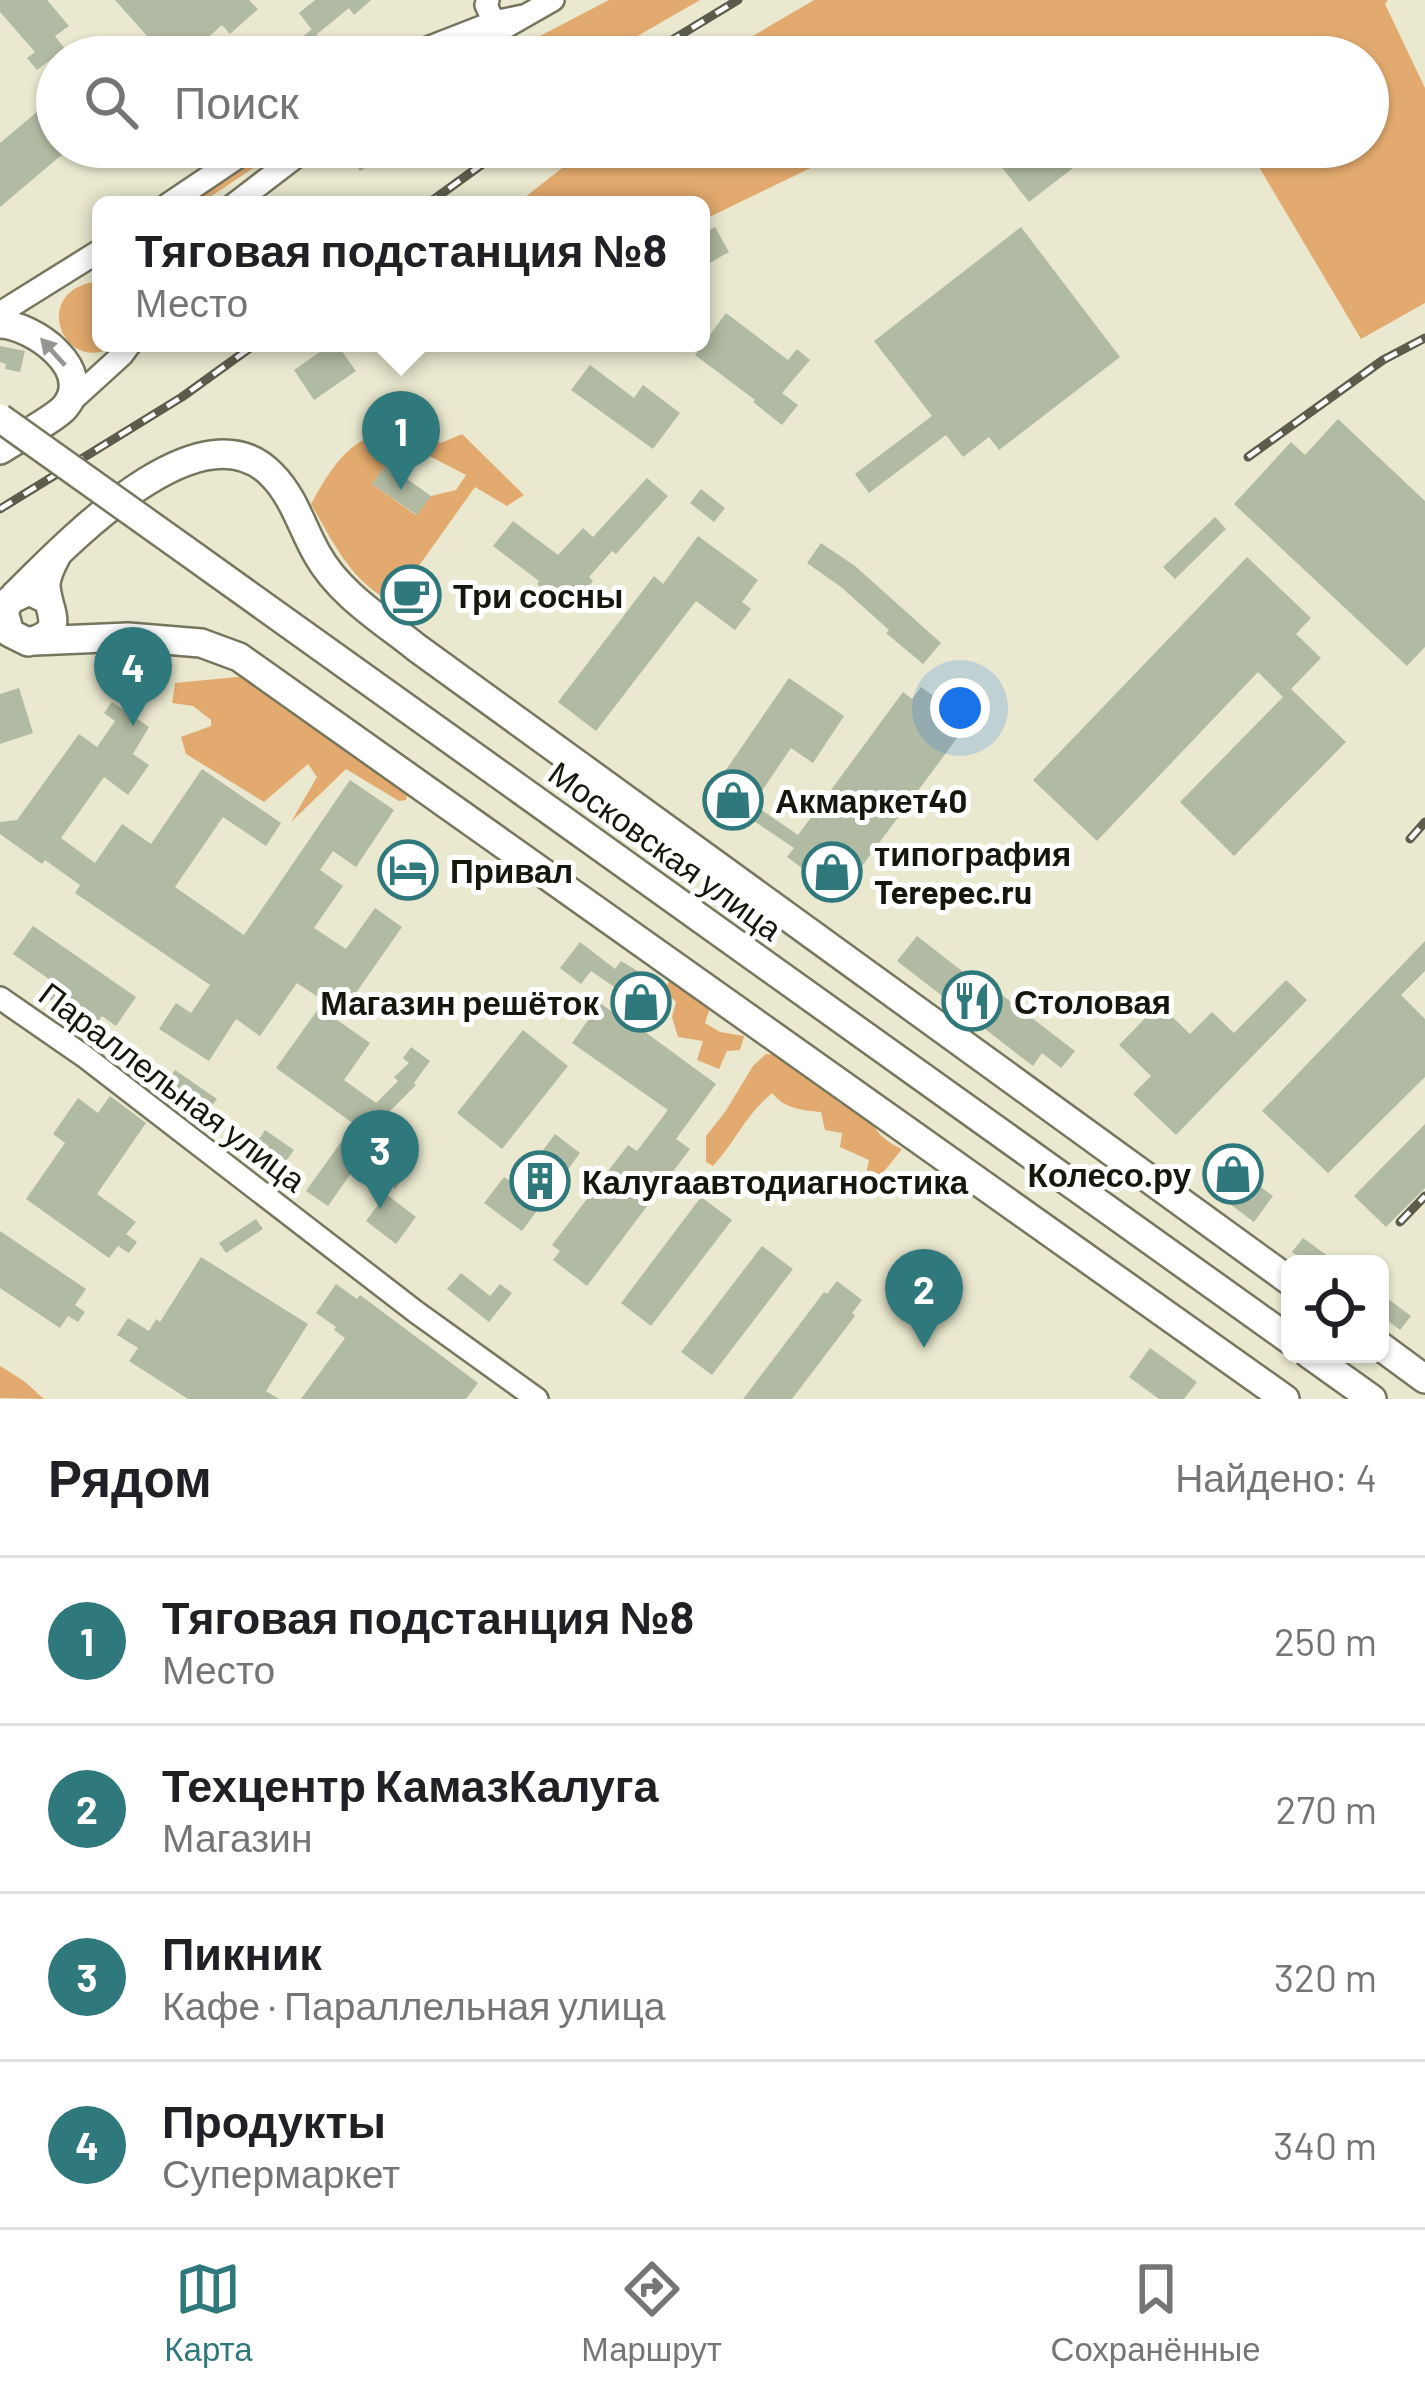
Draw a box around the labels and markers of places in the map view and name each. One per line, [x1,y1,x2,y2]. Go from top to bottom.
pin: 1 [362,391,440,490]
cafe icon: Три сосны [380,564,442,626]
place label: Три сосны [453,575,624,615]
pin: 4 [94,627,172,726]
shop icon: Акмаркет40 [702,769,764,831]
place label: Акмаркет40 [775,780,967,820]
place label: типография Terepec.ru [874,833,1071,911]
hotel icon: Привал [377,839,439,901]
shop icon: типография Terepec.ru [801,841,863,903]
place label: Привал [450,850,573,890]
restaurant icon: Столовая [941,970,1003,1032]
shop icon: Магазин решёток [610,971,672,1033]
place label: Столовая [1014,981,1171,1021]
place label: Магазин решёток [320,982,599,1022]
pin: 3 [341,1110,419,1209]
shop icon: Колесо.ру [1202,1143,1264,1205]
building icon: Калугаавтодиагностика [509,1150,571,1212]
place label: Колесо.ру [1028,1154,1192,1194]
place label: Калугаавтодиагностика [582,1161,969,1201]
pin: 2 [885,1249,963,1348]

